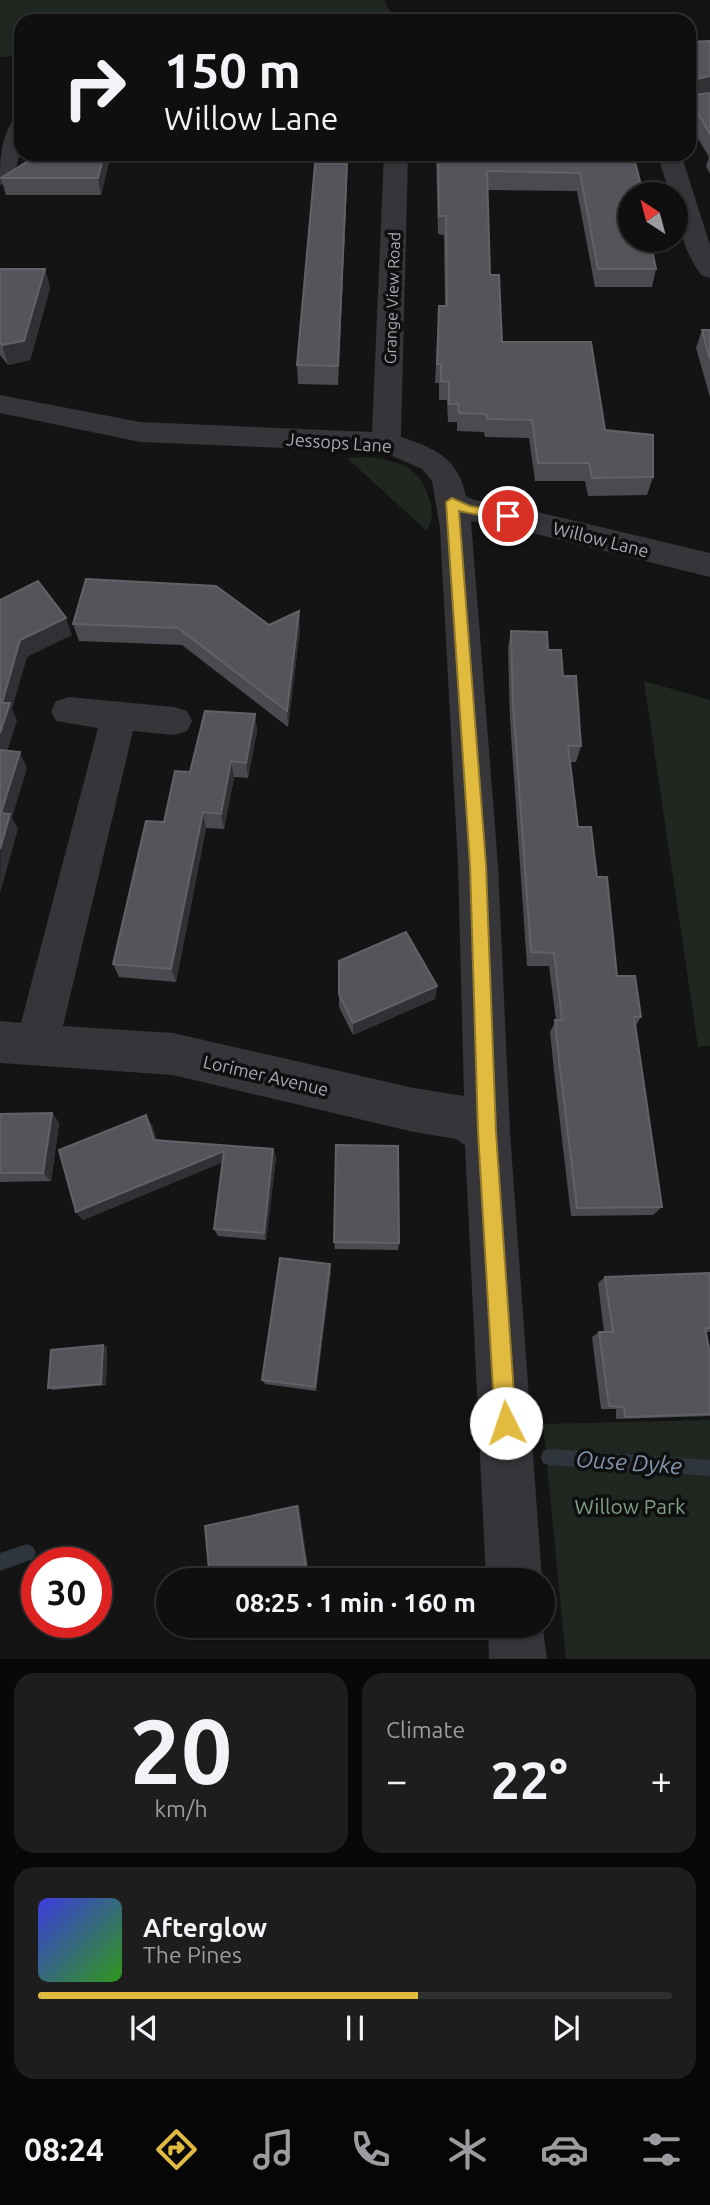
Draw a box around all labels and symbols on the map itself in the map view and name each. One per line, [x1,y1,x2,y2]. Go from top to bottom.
north arrow [618,182,688,252]
street label: Grange View Road [381,232,403,364]
street label: Jessops Lane [285,428,393,456]
pin [478,486,538,546]
street label: Willow Lane [551,517,651,561]
street label: Lorimer Avenue [201,1051,331,1099]
position arrow [469,1386,543,1460]
water label: Ouse Dyke [575,1446,683,1478]
park label: Willow Park [574,1494,686,1518]
speed limit sign: 30 [21,1547,112,1638]

